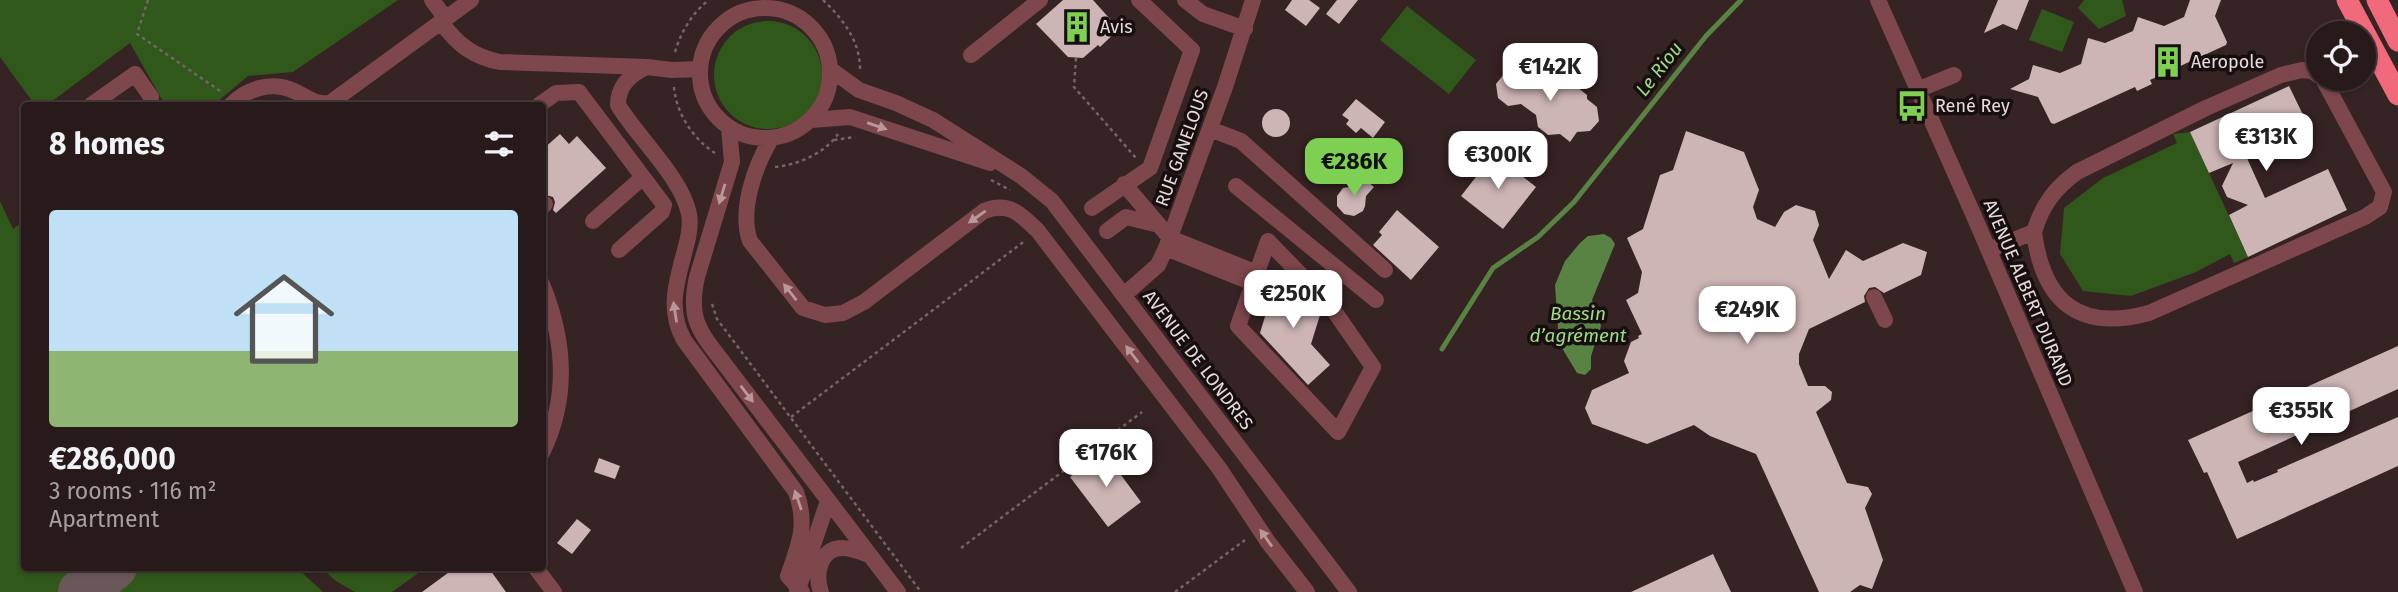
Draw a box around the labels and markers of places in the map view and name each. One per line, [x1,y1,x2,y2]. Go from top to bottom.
building icon: Avis [1060,10,1094,44]
place label: Avis [1100,16,1133,38]
pin: €142K [1501,43,1599,103]
building icon: Aeropole [2151,45,2185,79]
place label: Aeropole [2191,51,2264,73]
bus stop icon: René Rey [1895,89,1929,123]
place label: René Rey [1935,95,2010,117]
pin: €313K [2217,114,2315,173]
pin: €300K [1449,132,1547,191]
pin: €286K [1305,138,1403,198]
pin: €250K [1244,270,1342,330]
pin: €249K [1698,286,1796,346]
pin: €355K [2252,388,2350,447]
pin: €176K [1057,430,1155,489]

